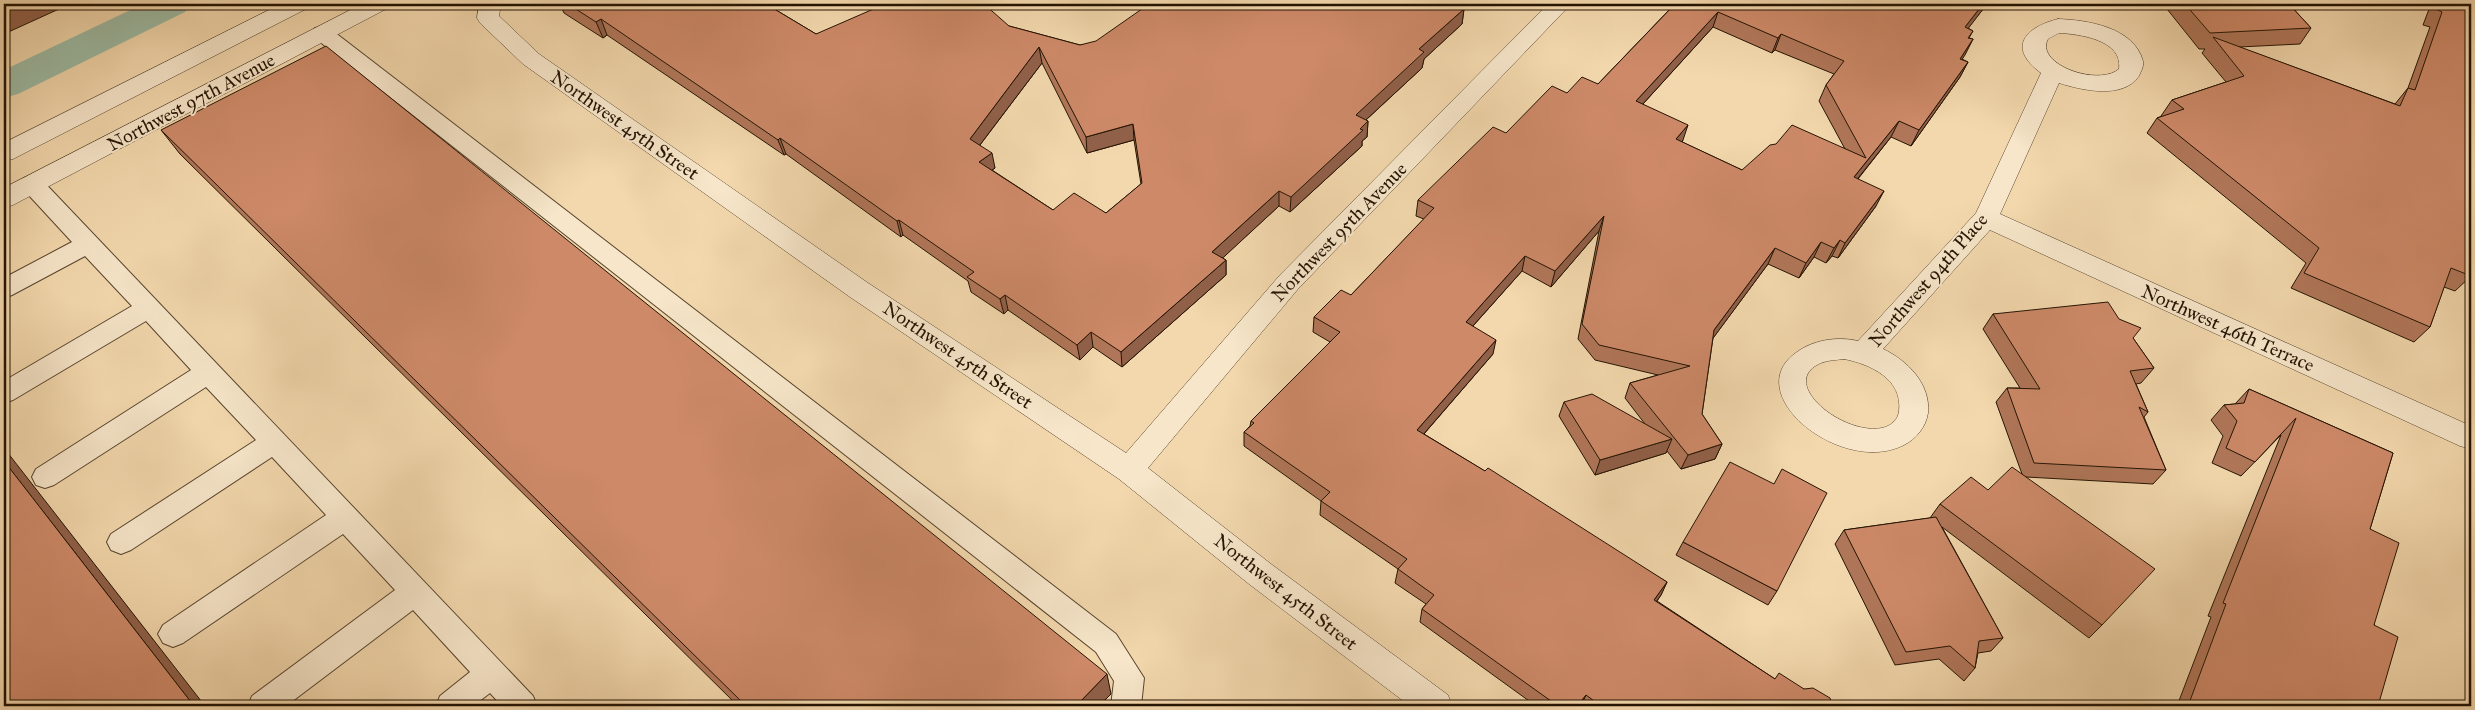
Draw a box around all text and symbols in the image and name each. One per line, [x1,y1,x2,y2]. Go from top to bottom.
street label: Northwest 97th Avenue [103,48,279,156]
street label: Northwest 45th Street [546,65,704,185]
street label: Northwest 95th Avenue [1266,157,1412,307]
street label: Northwest 94th Place [1864,208,1992,352]
street label: Northwest 46th Terrace [2138,279,2318,377]
street label: Northwest 45th Street [879,296,1037,414]
street label: Northwest 45th Street [1210,529,1362,655]

